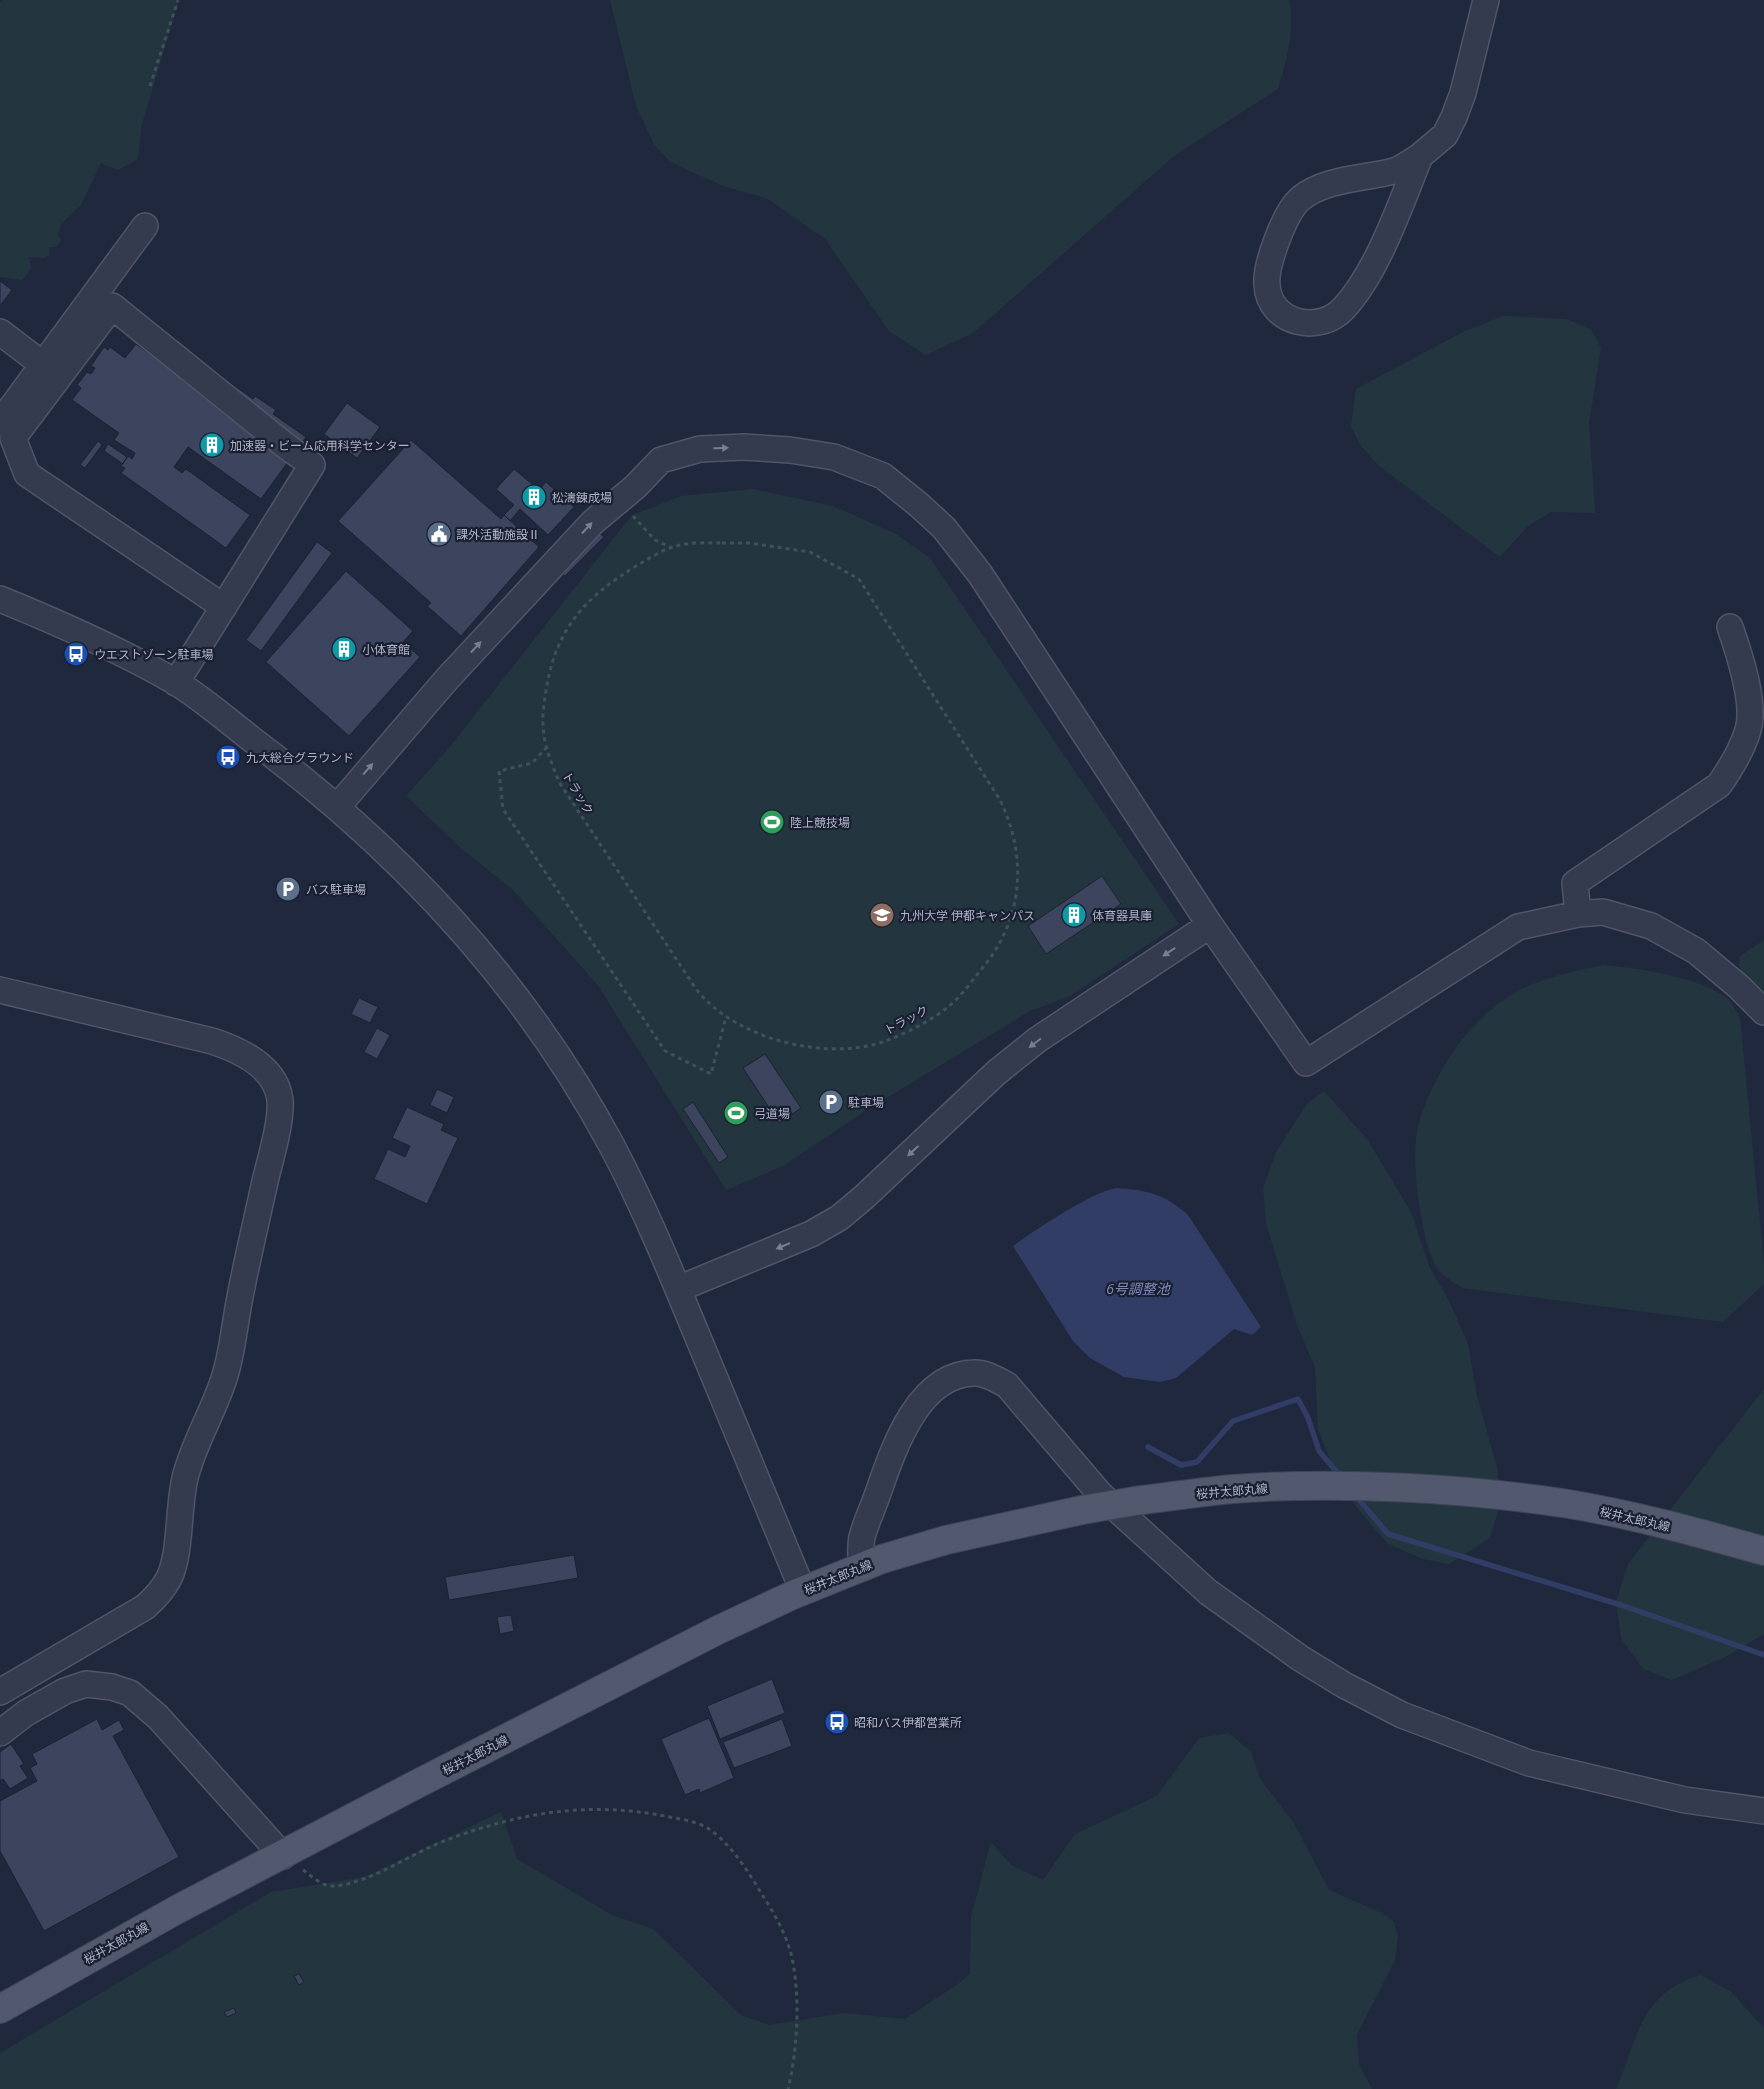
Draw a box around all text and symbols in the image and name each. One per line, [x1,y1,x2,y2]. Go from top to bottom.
building icon: 加速器・ビーム応用科学センター [199,432,225,458]
place label: 加速器・ビーム応用科学センター [230,437,410,454]
one-way arrow [714,444,730,452]
building icon: 松濤錬成場 [521,484,547,510]
place label: 松濤錬成場 [552,489,612,506]
public building icon: 課外活動施設Ⅱ [426,521,452,547]
one-way arrow [581,523,593,535]
place label: 課外活動施設Ⅱ [456,526,540,543]
building icon: 小体育館 [331,636,357,662]
bus stop icon: ウエストゾーン駐車場 [63,641,89,667]
place label: 小体育館 [362,641,410,658]
one-way arrow [470,642,482,654]
place label: ウエストゾーン駐車場 [94,646,213,663]
bus stop icon: 九大総合グラウンド [215,744,241,770]
place label: 九大総合グラウンド [246,749,354,766]
one-way arrow [363,762,374,775]
street label: トラック [558,768,598,818]
sports icon: 陸上競技場 [759,809,785,835]
place label: 陸上競技場 [790,814,850,831]
parking icon: バス駐車場 [275,876,301,902]
place label: バス駐車場 [306,881,366,898]
school or university icon: 九州大学 伊都キャンパス [869,902,895,928]
building icon: 体育器具庫 [1061,902,1087,928]
place label: 九州大学 伊都キャンパス [900,907,1035,924]
place label: 体育器具庫 [1092,907,1152,924]
one-way arrow [1163,947,1176,957]
street label: トラック [881,1001,931,1039]
one-way arrow [1028,1038,1042,1048]
parking icon: 駐車場 [818,1089,844,1115]
place label: 駐車場 [848,1094,884,1111]
sports icon: 弓道場 [723,1100,749,1126]
place label: 弓道場 [754,1105,790,1122]
one-way arrow [908,1145,920,1157]
one-way arrow [776,1242,790,1250]
water label: 6号調整池 [1106,1279,1172,1298]
street label: 桜井太郎丸線 [1195,1479,1269,1503]
street label: 桜井太郎丸線 [1598,1503,1672,1535]
street label: 桜井太郎丸線 [801,1556,875,1598]
bus stop icon: 昭和バス伊都営業所 [824,1709,850,1735]
place label: 昭和バス伊都営業所 [854,1714,962,1731]
street label: 桜井太郎丸線 [439,1731,511,1779]
street label: 桜井太郎丸線 [80,1918,152,1968]

